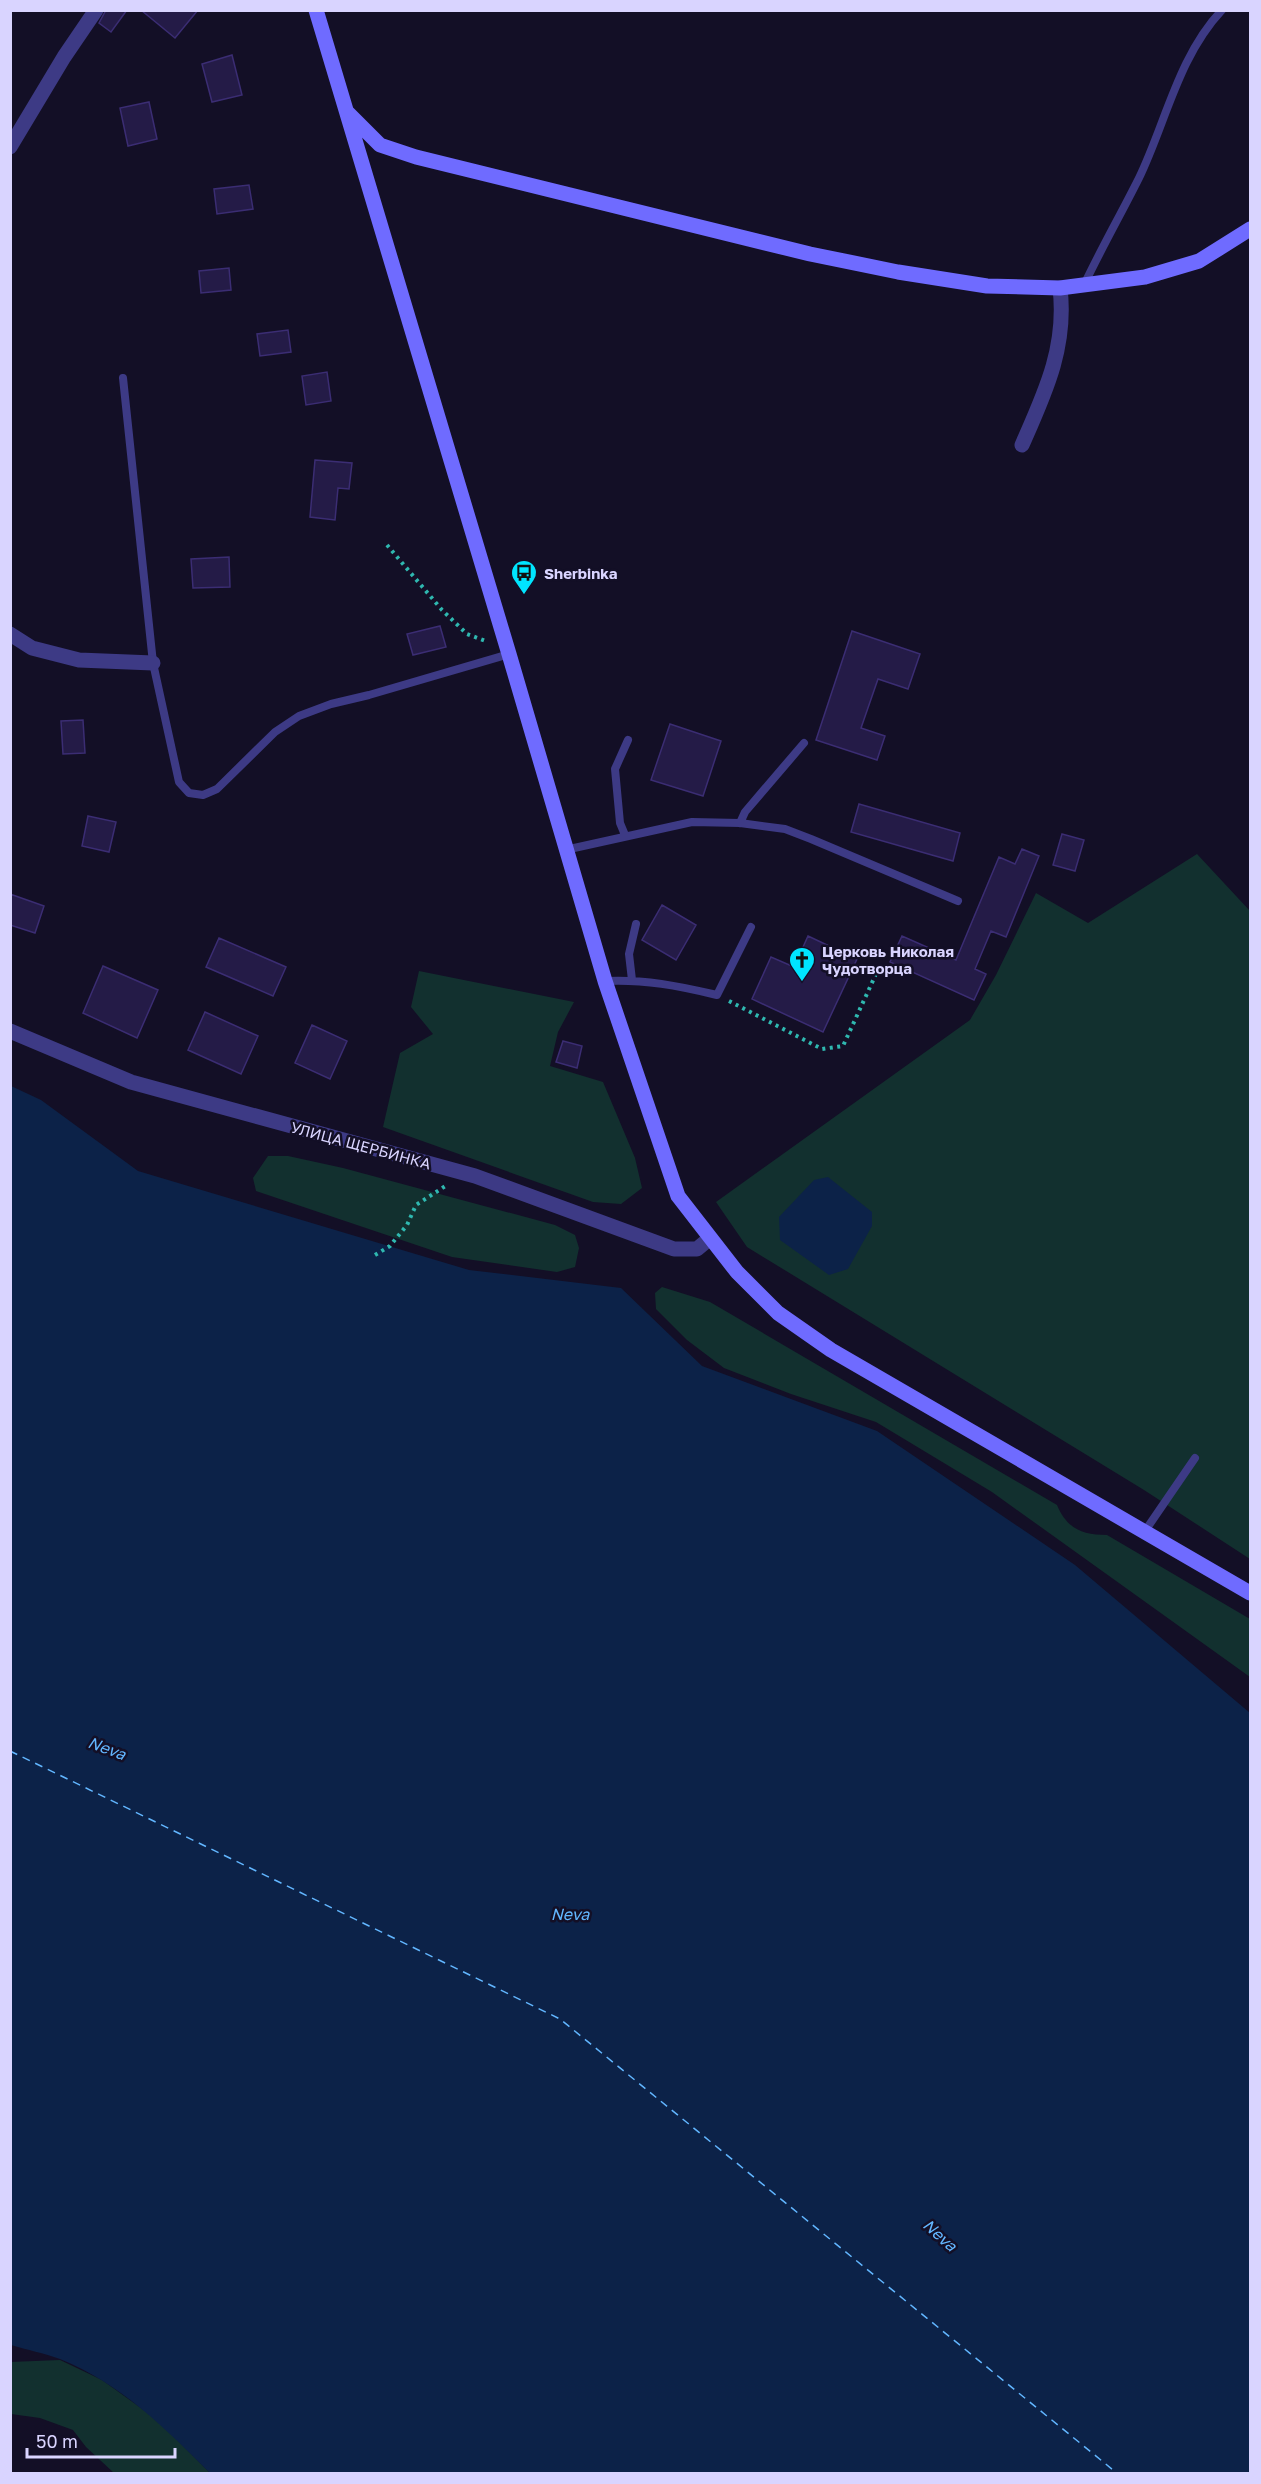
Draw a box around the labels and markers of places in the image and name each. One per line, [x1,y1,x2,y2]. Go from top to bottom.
bus stop icon: Sherbinka [509,558,539,596]
place label: Sherbinka [544,564,618,582]
place label: Церковь Николая Чудотворца [822,942,954,977]
church icon: Церковь Николая Чудотворца [787,945,817,983]

